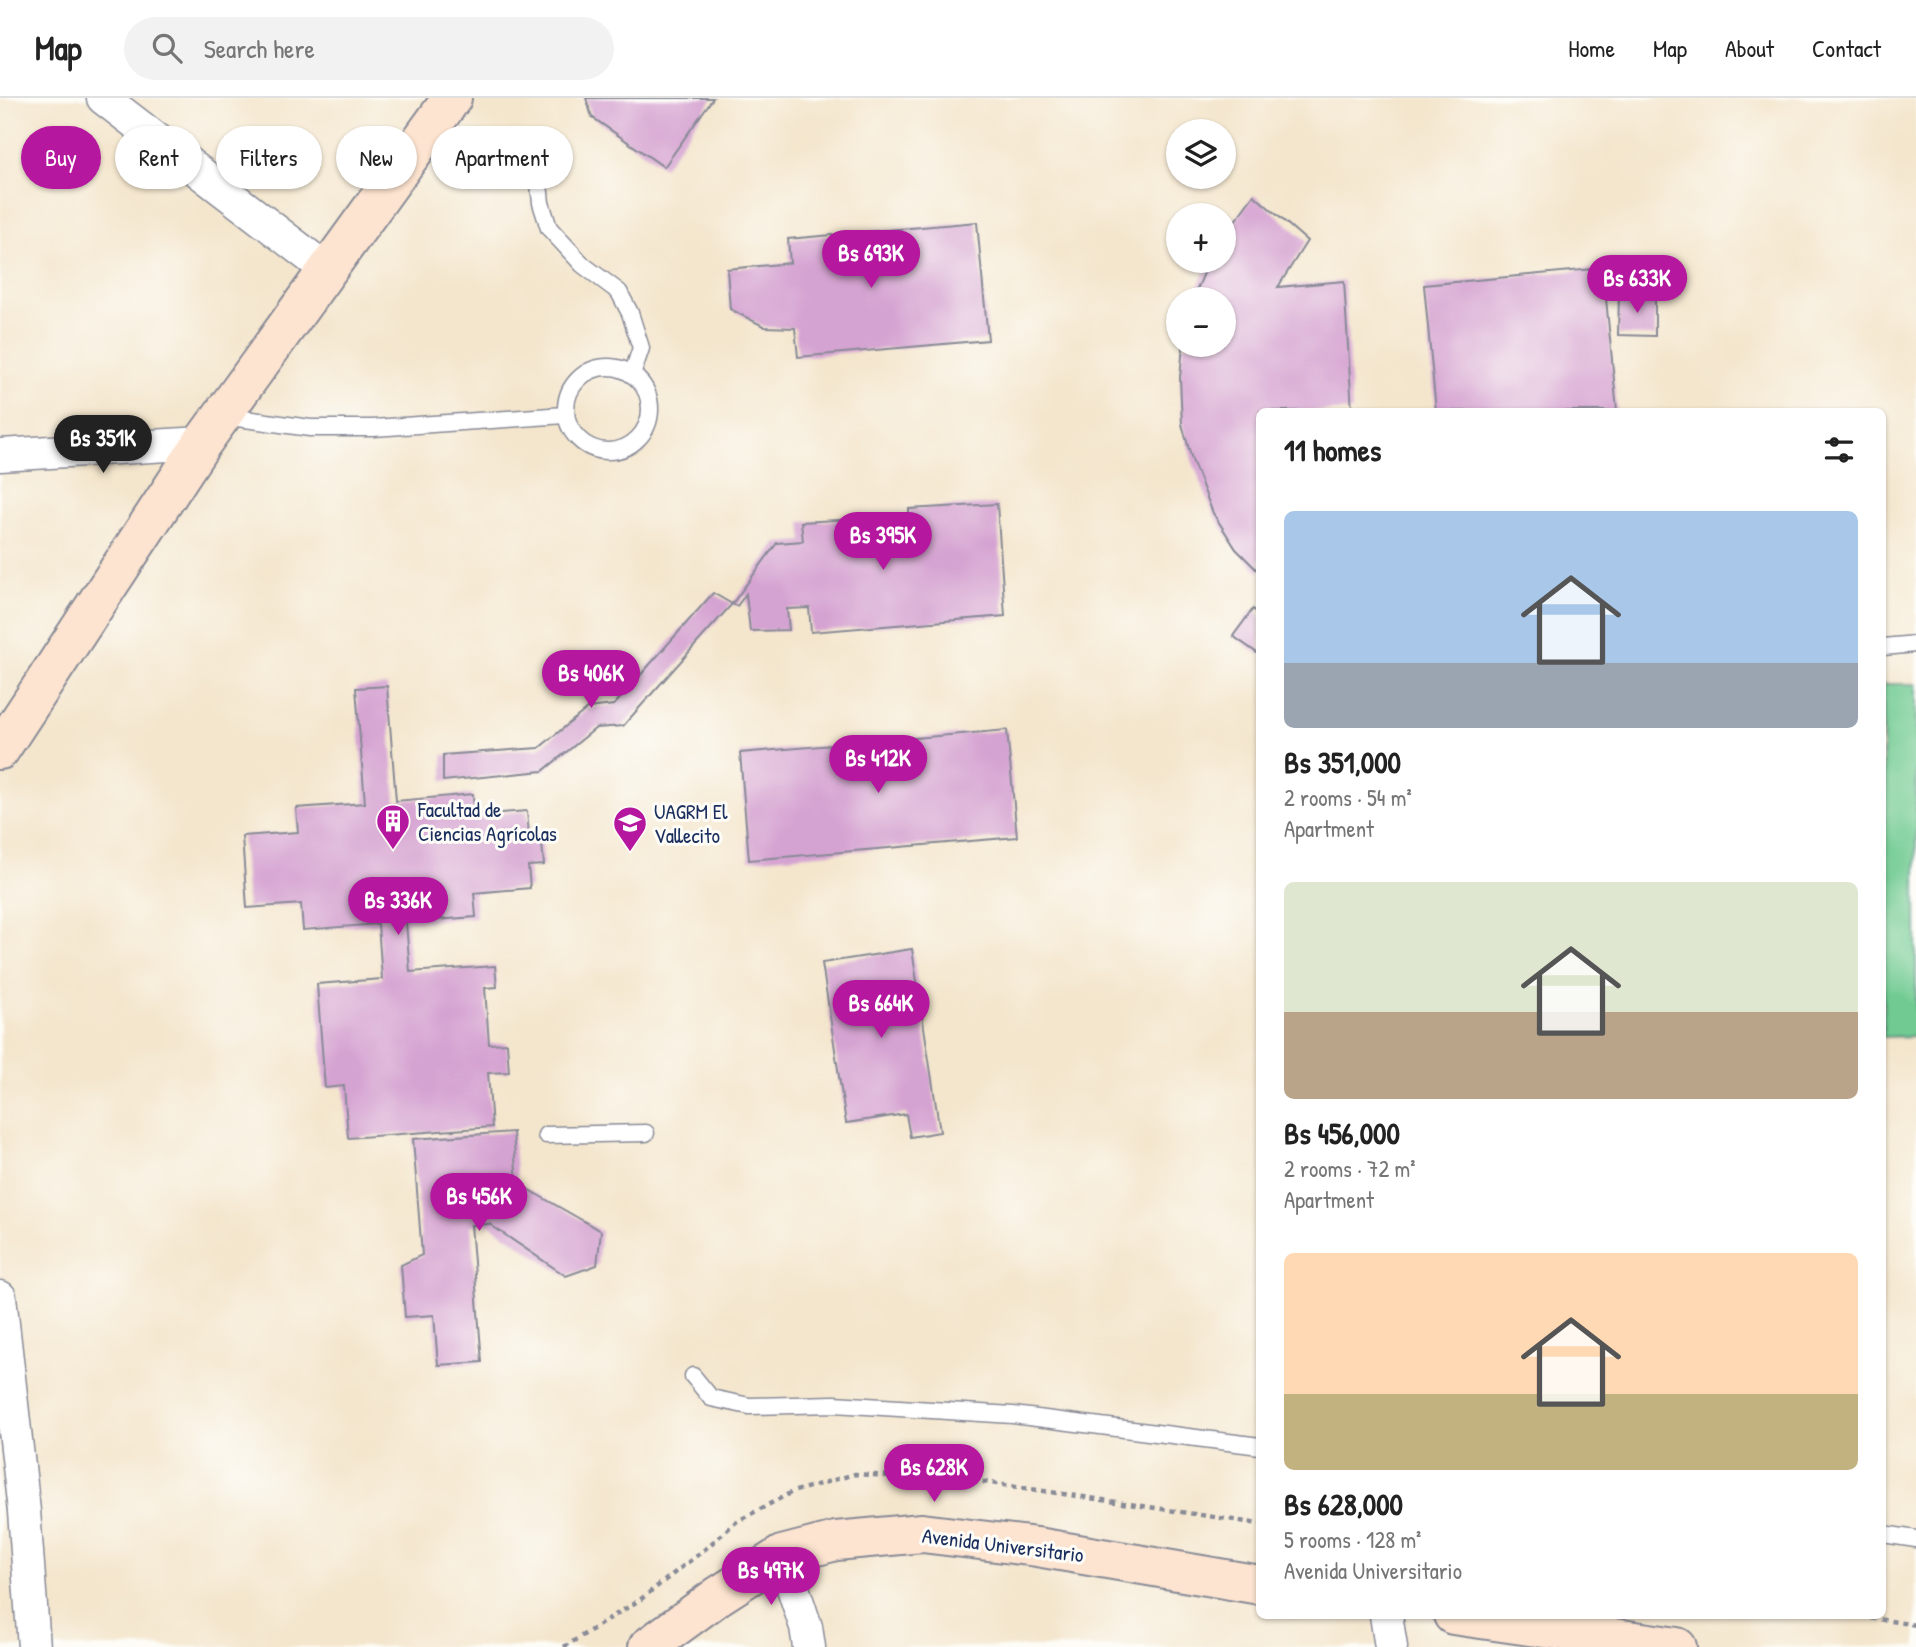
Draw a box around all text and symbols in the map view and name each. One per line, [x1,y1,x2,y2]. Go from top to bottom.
search box [124,17,614,80]
text: Map [35,26,82,70]
icon: search [148,29,186,67]
text: Search here [204,31,315,66]
text: Home [1568,32,1615,64]
text: Map [1653,32,1687,64]
text: About [1725,32,1774,64]
text: Contact [1812,32,1881,64]
map controls [1166,119,1236,357]
button: layers [1166,119,1236,189]
chip: Buy [21,126,101,189]
chip: Rent [115,126,202,189]
chip: Filters [216,126,322,189]
chip: New [336,126,417,189]
chip: Apartment [431,126,573,189]
button: + [1166,203,1236,273]
pin: Bs 693K [806,230,936,290]
text: Bs 693K [838,237,904,268]
pin: Bs 633K [1572,256,1702,315]
text: Bs 633K [1603,262,1671,293]
button: − [1166,287,1236,357]
pin: Bs 351K [38,416,168,475]
text: Bs 351K [70,422,136,453]
text: 11 homes [1284,430,1381,470]
icon: filters [1820,431,1858,469]
pin: Bs 395K [818,512,948,572]
text: Bs 395K [850,519,916,550]
icon: home [1508,557,1634,683]
pin: Bs 406K [526,650,656,710]
text: Bs 406K [558,657,624,688]
pin: Bs 412K [813,736,943,795]
text: Bs 412K [845,742,911,773]
text: Bs 351,000 [1284,742,1401,782]
text: 2 rooms · 54 m² [1284,782,1412,813]
place label: Facultad de Ciencias Agrícolas [417,795,557,848]
place label: UAGRM El Vallecito [654,797,728,850]
building icon: Facultad de Ciencias Agrícolas [374,802,412,851]
school or university icon: UAGRM El Vallecito [611,804,649,853]
text: Apartment [1284,813,1374,844]
pin: Bs 336K [333,878,463,937]
text: Bs 336K [364,884,432,915]
icon: home [1508,928,1634,1054]
pin: Bs 664K [816,981,946,1040]
text: Bs 664K [849,987,913,1018]
text: Bs 456,000 [1284,1113,1400,1153]
text: 2 rooms · 72 m² [1284,1153,1416,1184]
pin: Bs 456K [414,1174,544,1233]
text: Bs 456K [446,1180,512,1211]
text: Apartment [1284,1184,1374,1215]
icon: home [1508,1299,1634,1425]
pin: Bs 628K [869,1444,999,1504]
text: Bs 628K [900,1451,968,1482]
text: Bs 628,000 [1284,1484,1403,1524]
street label: Avenida Universitario [921,1521,1085,1569]
text: 5 rooms · 128 m² [1284,1524,1421,1555]
pin: Bs 497K [706,1548,836,1607]
text: Bs 497K [738,1554,804,1585]
text: Avenida Universitario [1284,1555,1462,1586]

